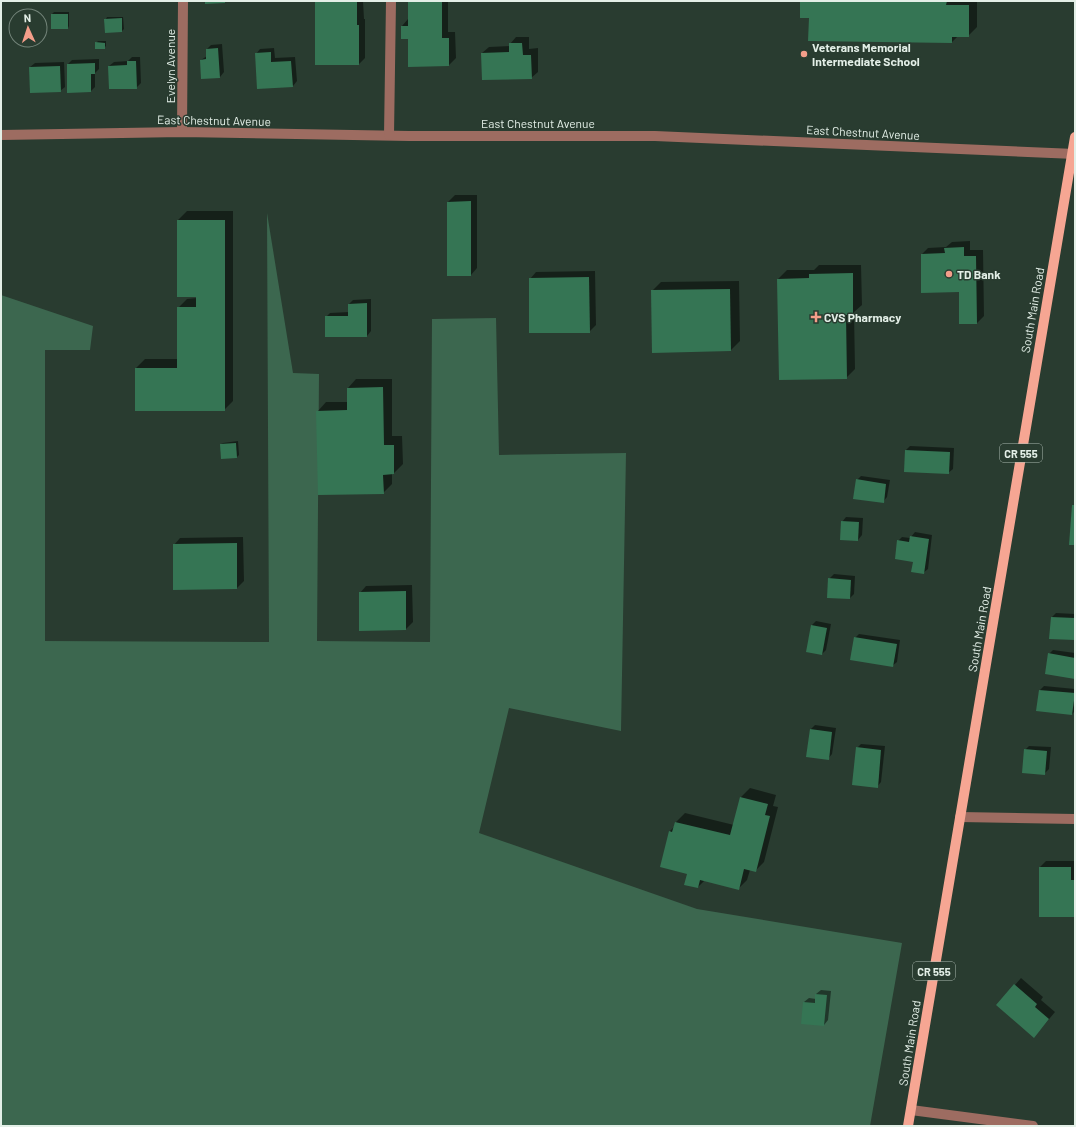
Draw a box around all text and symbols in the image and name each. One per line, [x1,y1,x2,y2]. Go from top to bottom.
north arrow [8,8,48,48]
text: N [23,11,31,24]
street label: Evelyn Avenue [163,29,177,103]
place label: Veterans Memorial Intermediate School [812,40,920,68]
marker: Veterans Memorial Intermediate School [799,49,809,59]
street label: East Chestnut Avenue [157,112,271,128]
street label: East Chestnut Avenue [481,116,595,130]
street label: East Chestnut Avenue [806,122,920,142]
street label: South Main Road [1018,266,1046,354]
place label: TD Bank [957,267,1001,281]
marker: TD Bank [944,269,954,279]
place label: CVS Pharmacy [824,310,901,324]
marker: CVS Pharmacy [811,312,821,322]
road number: CR 555 [1000,444,1042,462]
street label: South Main Road [965,585,993,673]
road number: CR 555 [913,962,955,980]
street label: South Main Road [895,999,923,1087]

